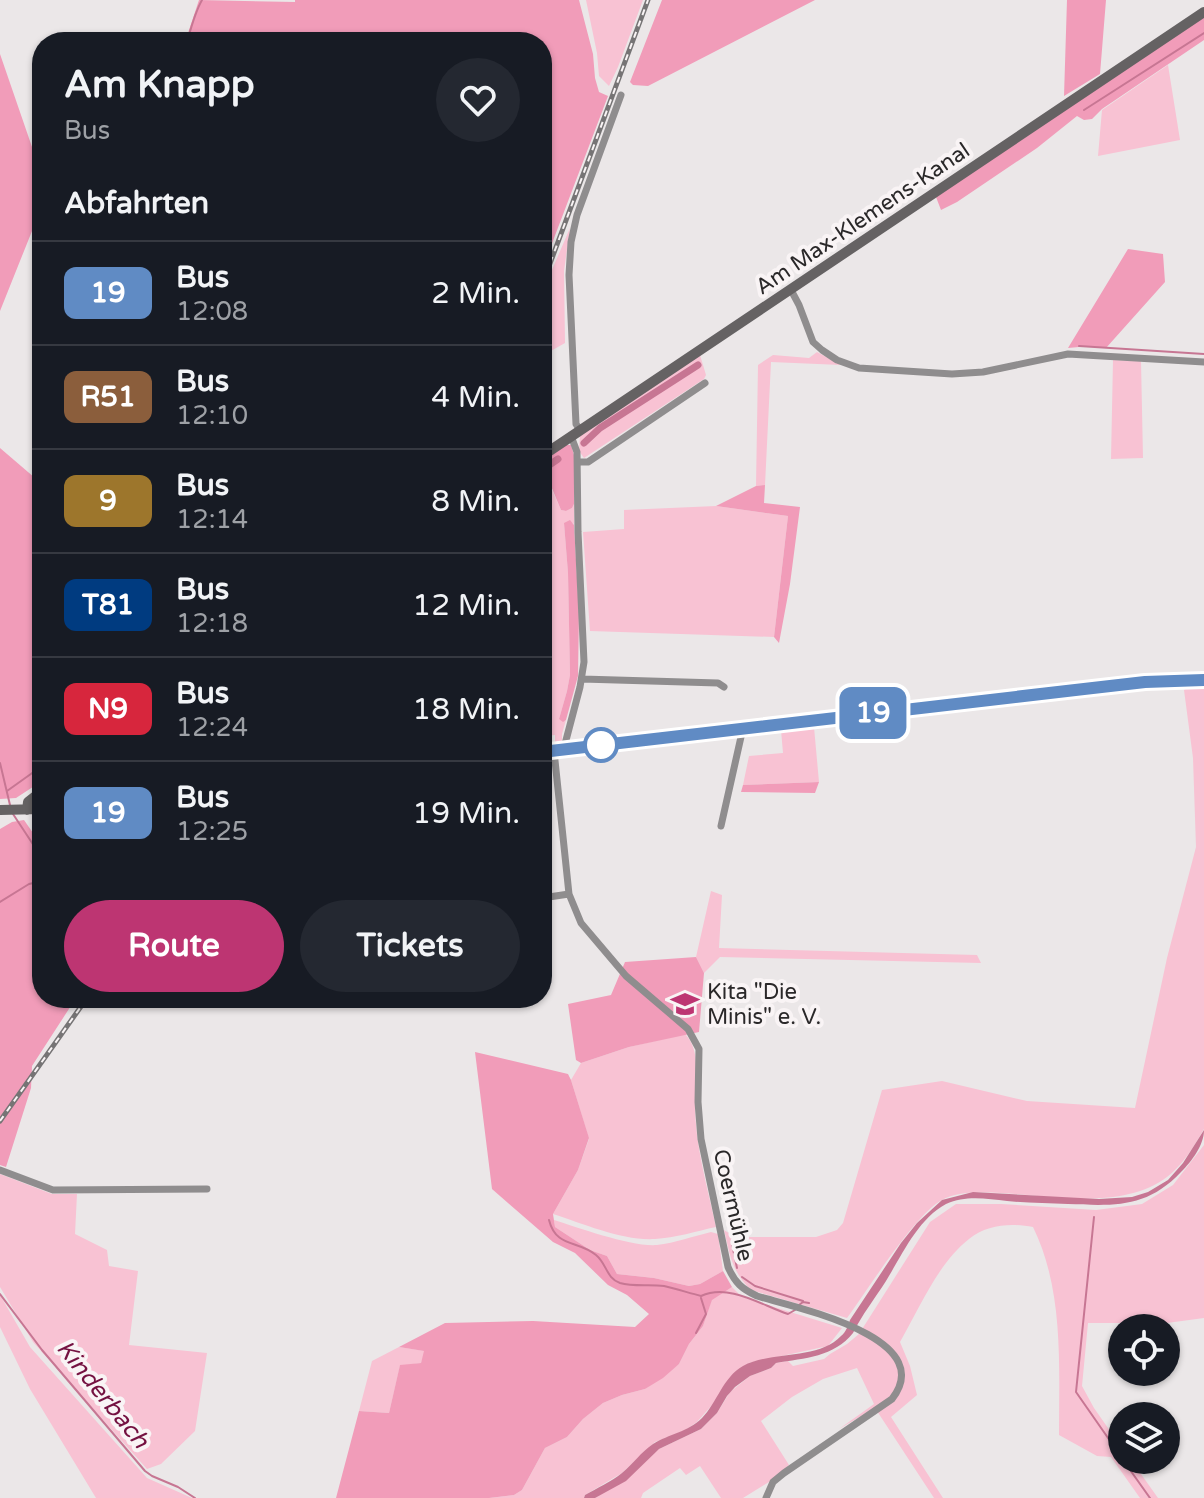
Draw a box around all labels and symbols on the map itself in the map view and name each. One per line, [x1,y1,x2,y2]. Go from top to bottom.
street label: Am Max-Klemens-Kanal [751,137,975,300]
line badge: 19 [837,687,909,739]
unlabelled marker [584,728,618,762]
place label: Kita "Die Minis" e. V. [707,979,821,1030]
school or university icon: Kita "Die Minis" e. V. [670,989,700,1019]
street label: Coermühle [708,1147,759,1264]
water label: Kinderbach [50,1334,156,1455]

